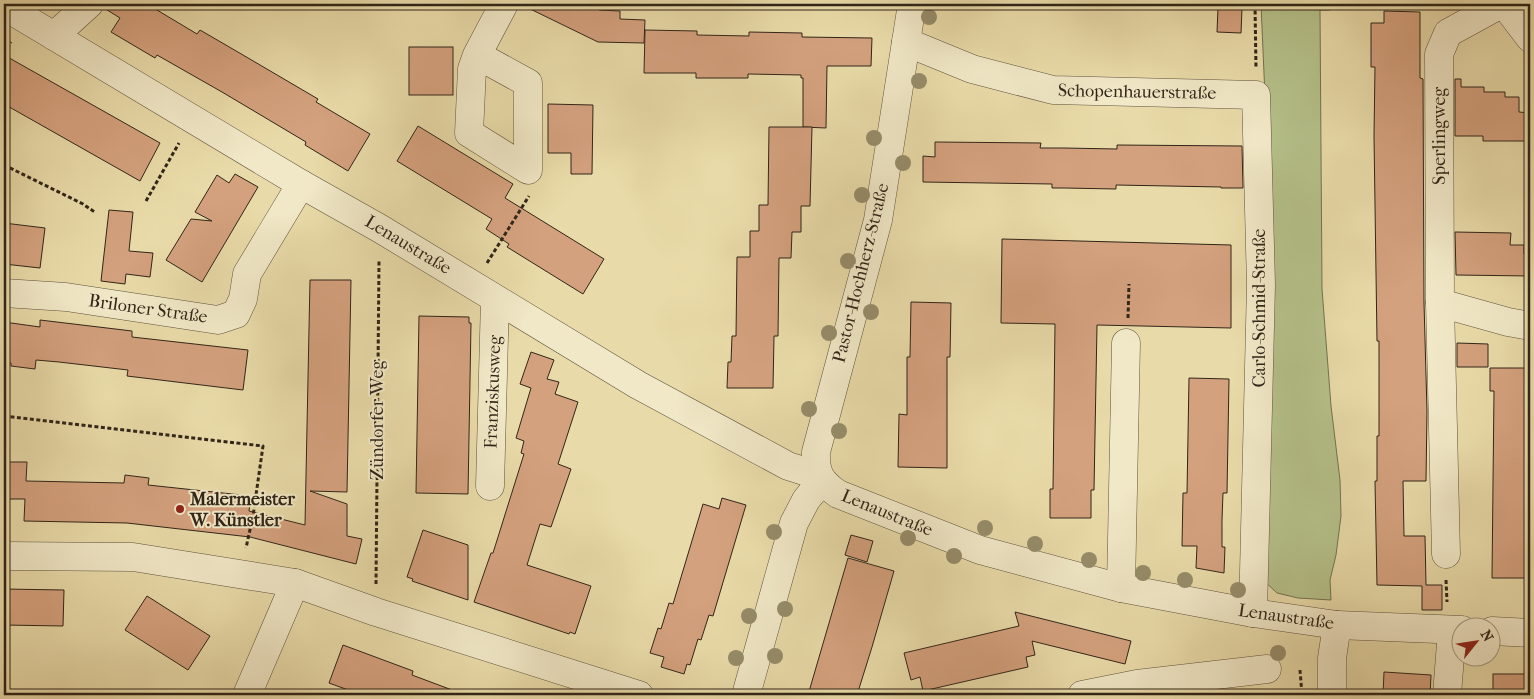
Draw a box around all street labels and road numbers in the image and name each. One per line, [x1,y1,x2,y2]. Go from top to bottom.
street label: Schopenhauerstraße [1058,80,1216,104]
street label: Sperlingweg [1429,87,1450,185]
street label: Pastor-Hochherz-Straße [829,181,893,365]
street label: Lenaustraße [361,211,455,279]
street label: Carlo-Schmid-Straße [1249,228,1270,388]
street label: Briloner Straße [87,290,209,328]
street label: Franziskusweg [481,334,505,449]
street label: Zündorfer Weg [367,360,388,480]
street label: Lenaustraße [838,485,936,541]
street label: Lenaustraße [1237,600,1335,634]

